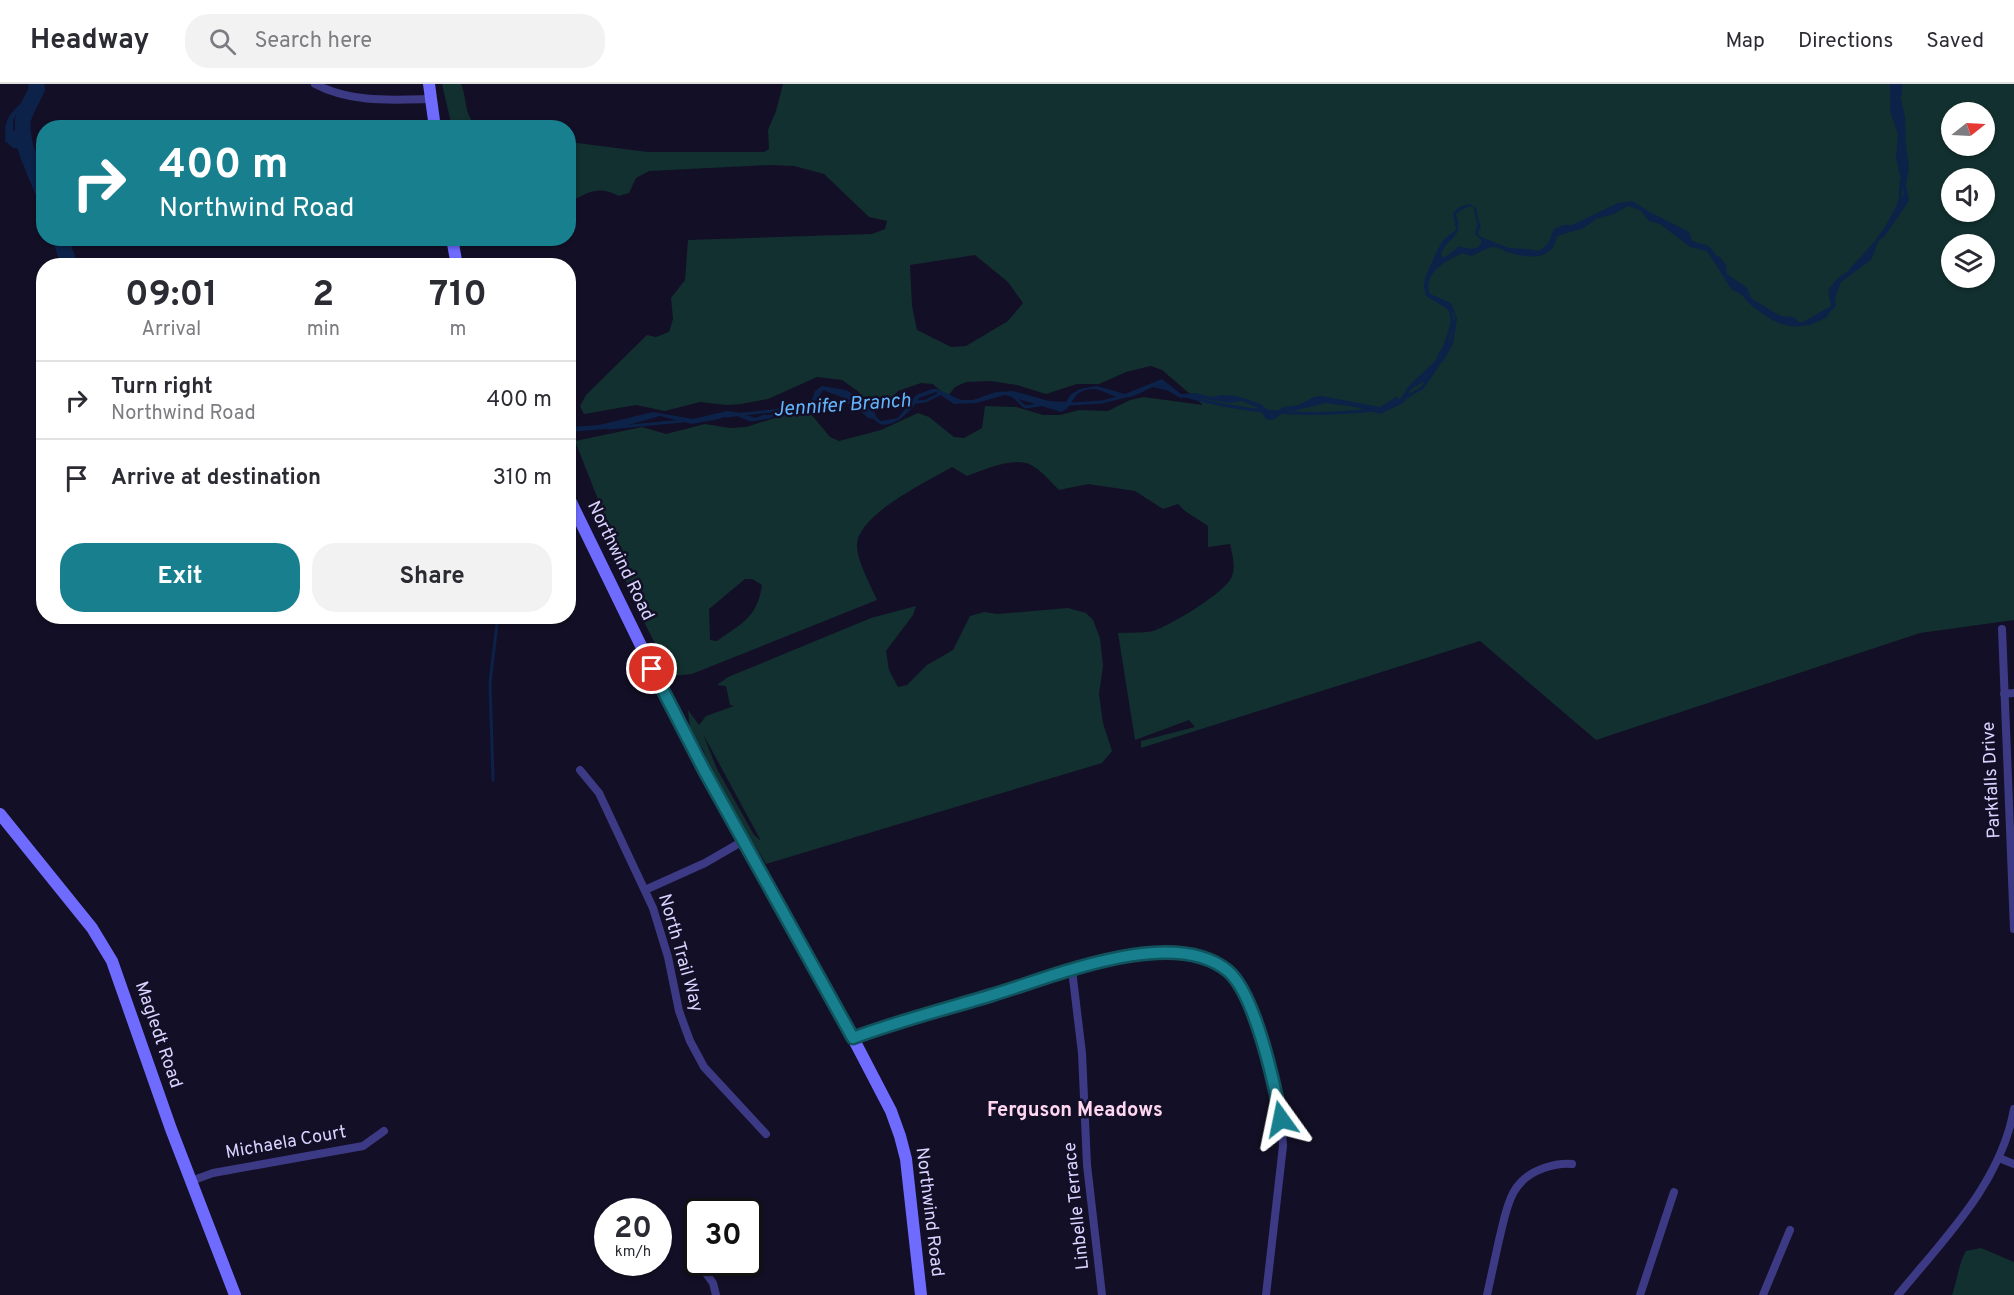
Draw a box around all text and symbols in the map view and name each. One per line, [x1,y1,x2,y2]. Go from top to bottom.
search box [185,14,605,68]
text: Headway [30,23,149,59]
icon: search [206,25,239,58]
text: Search here [254,28,372,55]
text: Map [1725,28,1765,55]
text: Directions [1798,28,1893,55]
text: Saved [1926,28,1984,55]
north arrow [1941,102,1995,156]
map controls [1941,102,1995,288]
text: 400 m [159,140,289,193]
icon: right [60,144,138,222]
button: sound [1941,168,1995,222]
text: Northwind Road [159,192,354,226]
button: layers [1941,234,1995,288]
text: 09:01 [125,273,218,319]
text: 2 [312,273,334,319]
text: 710 [429,273,487,319]
text: Arrival [142,317,201,343]
text: min [307,317,340,343]
text: m [449,317,466,343]
text: Turn right [111,374,213,401]
icon: right [60,384,93,417]
text: 400 m [486,387,552,414]
water label: Jennifer Branch [772,388,912,424]
text: Northwind Road [111,401,256,427]
icon: arrive [60,462,93,495]
text: Arrive at destination [111,465,321,492]
text: 310 m [493,465,552,492]
street label: Northwind Road [581,497,659,625]
button: Exit [60,543,300,612]
button: Share [312,543,552,612]
pin [626,643,677,694]
icon: arrive [635,652,668,685]
street label: Parkfalls Drive [1977,721,2007,839]
street label: North Trail Way [652,891,708,1015]
street label: Magledt Road [129,979,187,1091]
position arrow [1249,1087,1313,1151]
district label: Ferguson Meadows [987,1098,1163,1124]
street label: Michaela Court [224,1121,348,1165]
street label: Linbelle Terrace [1059,1141,1095,1271]
street label: Northwind Road [910,1146,948,1278]
speed limit sign: 30 [684,1198,762,1276]
text: 20 [614,1211,652,1248]
text: km/h [615,1243,651,1262]

